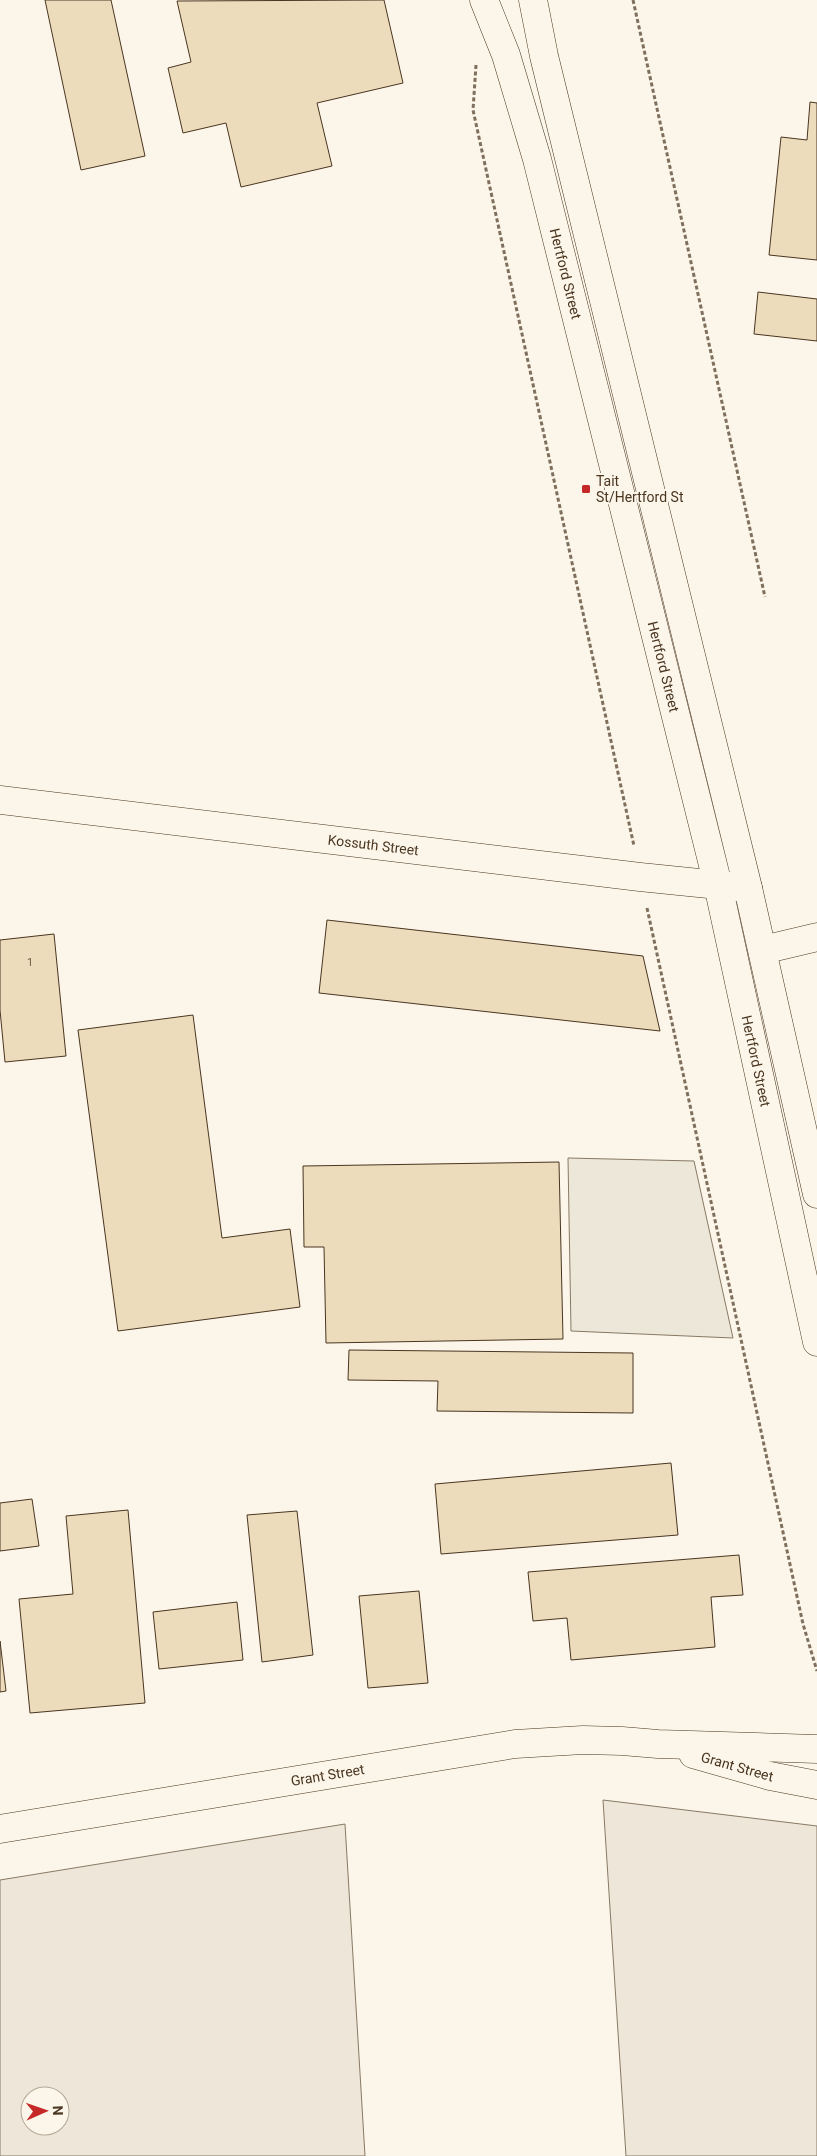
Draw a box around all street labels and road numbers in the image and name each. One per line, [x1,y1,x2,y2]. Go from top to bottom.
street label: Hertford Street [547,227,585,321]
street label: Hertford Street [645,620,683,714]
street label: Kossuth Street [327,832,420,858]
street label: Hertford Street [738,1014,774,1108]
street label: Grant Street [699,1749,775,1785]
street label: Grant Street [290,1761,366,1789]

